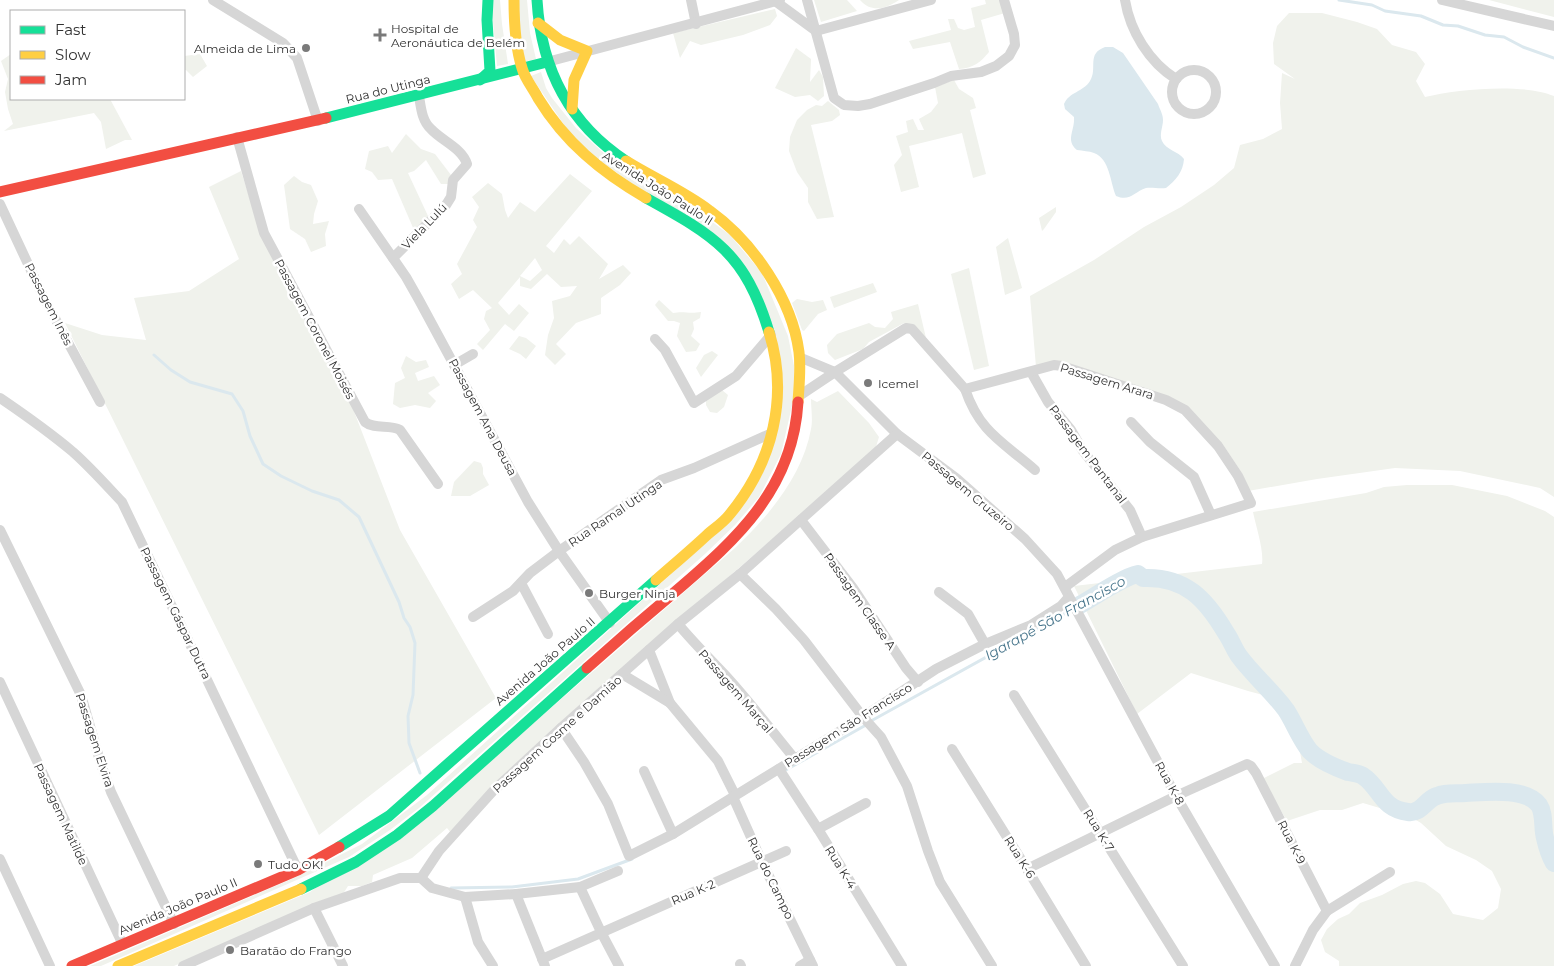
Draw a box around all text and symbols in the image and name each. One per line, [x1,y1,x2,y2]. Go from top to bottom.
legend [10,10,185,100]
text: Fast [55,20,86,39]
place label: Hospital de Aeronáutica de Belém [391,21,525,50]
marker: Hospital de Aeronáutica de Belém [373,28,387,42]
place label: Almeida de Lima [194,41,296,56]
marker: Almeida de Lima [300,42,312,54]
text: Slow [55,45,91,64]
text: Jam [54,70,87,89]
street label: Rua do Utinga [344,71,432,107]
street label: Avenida João Paulo II [600,148,716,228]
street label: Viela Lulú [398,200,450,252]
street label: Passagem Coronel Moisés [272,256,358,402]
street label: Passagem Inês [22,260,76,348]
street label: Passagem Ana Deusa [446,356,520,478]
street label: Passagem Arara [1058,360,1156,402]
place label: Icemel [878,376,919,391]
marker: Icemel [862,377,874,389]
street label: Passagem Pantanal [1046,402,1130,506]
street label: Passagem Cruzeiro [919,448,1017,534]
street label: Rua Ramal Utinga [565,476,665,550]
street label: Passagem Gáspar Dutra [137,544,215,682]
street label: Passagem Classe A [821,550,899,653]
water label: Igarapé São Francisco [981,572,1129,664]
place label: Burger Ninja [599,586,676,601]
marker: Burger Ninja [583,587,595,599]
street label: Avenida João Paulo II [492,614,598,708]
street label: Passagem Marçal [696,646,776,736]
street label: Passagem Cosme e Damião [489,672,625,796]
street label: Passagem São Francisco [781,680,915,770]
street label: Passagem Elvira [73,691,117,789]
street label: Rua K-8 [1152,759,1188,808]
street label: Passagem Matilde [31,761,91,867]
street label: Rua K-7 [1080,806,1118,854]
street label: Rua K-9 [1275,818,1309,866]
street label: Rua K-6 [1001,833,1039,881]
street label: Rua do Campo [745,834,797,922]
street label: Rua K-4 [822,843,860,891]
place label: Tudo OK! [268,857,323,872]
marker: Tudo OK! [252,858,264,870]
street label: Avenida João Paulo II [116,874,240,938]
street label: Rua K-2 [669,876,717,908]
place label: Baratão do Frango [240,943,351,958]
marker: Baratão do Frango [224,944,236,956]

